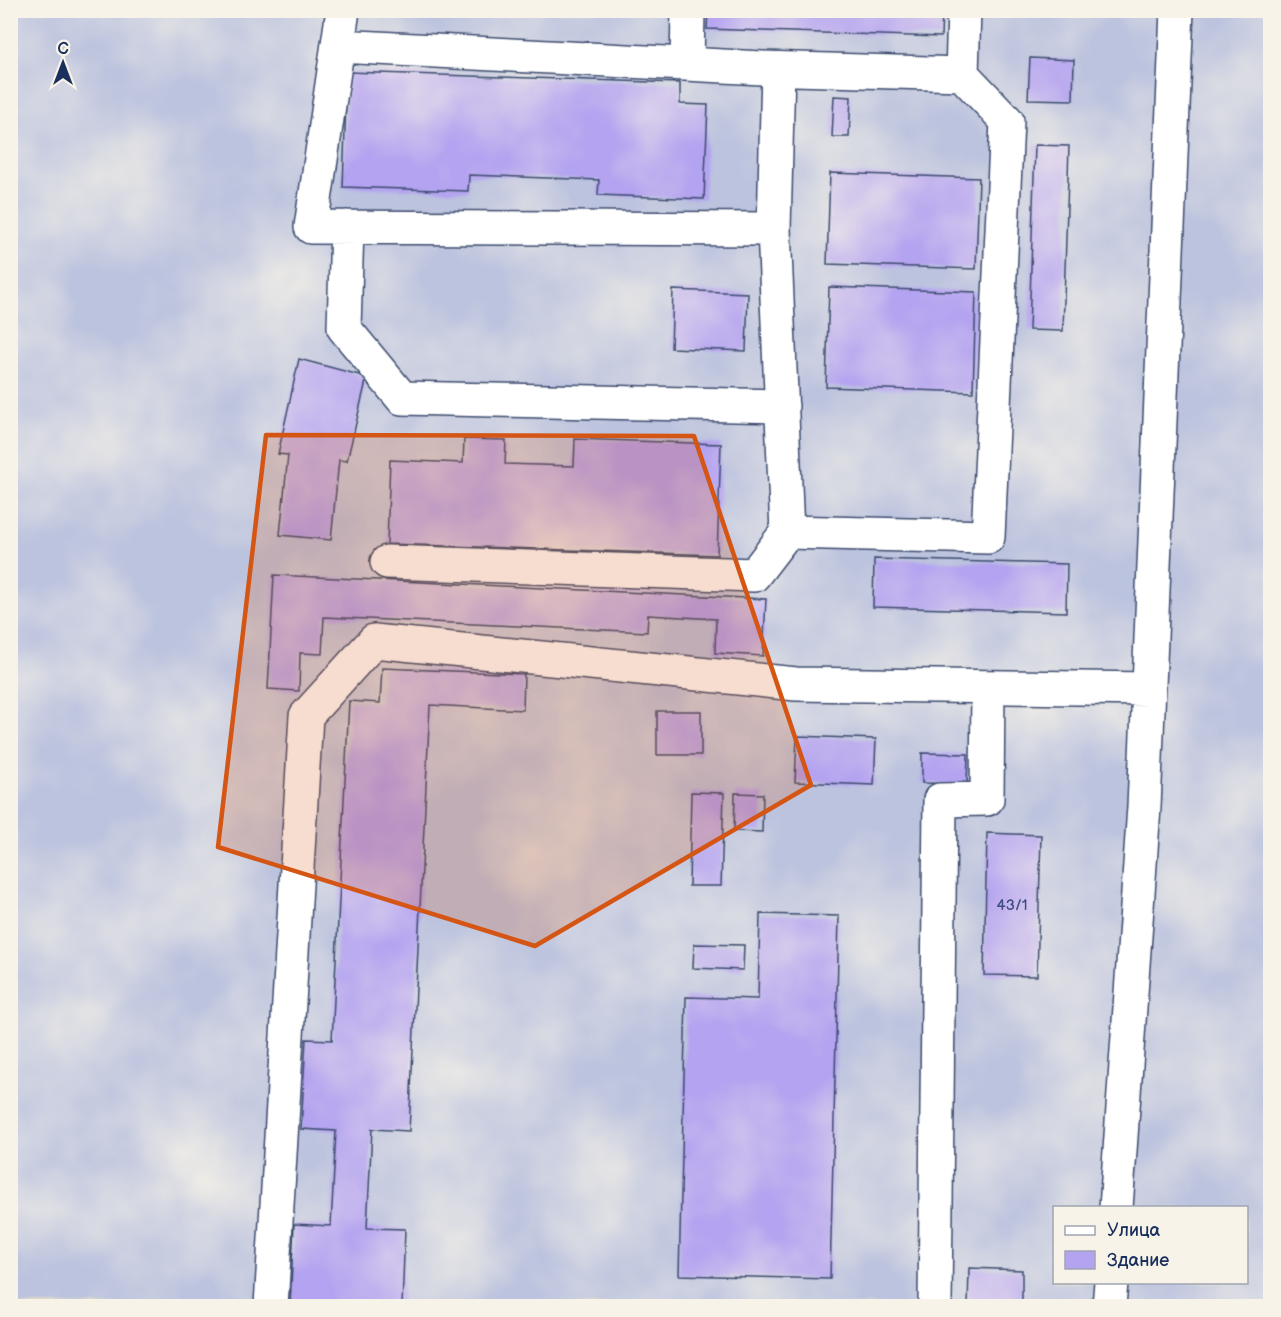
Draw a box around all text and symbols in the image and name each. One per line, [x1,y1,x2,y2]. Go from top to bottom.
north arrow [33,33,93,93]
text: С [57,40,69,59]
house number: 43/1 [997,896,1027,915]
legend [1053,1206,1248,1284]
text: Улица [1107,1220,1161,1241]
text: Здание [1107,1250,1169,1271]

